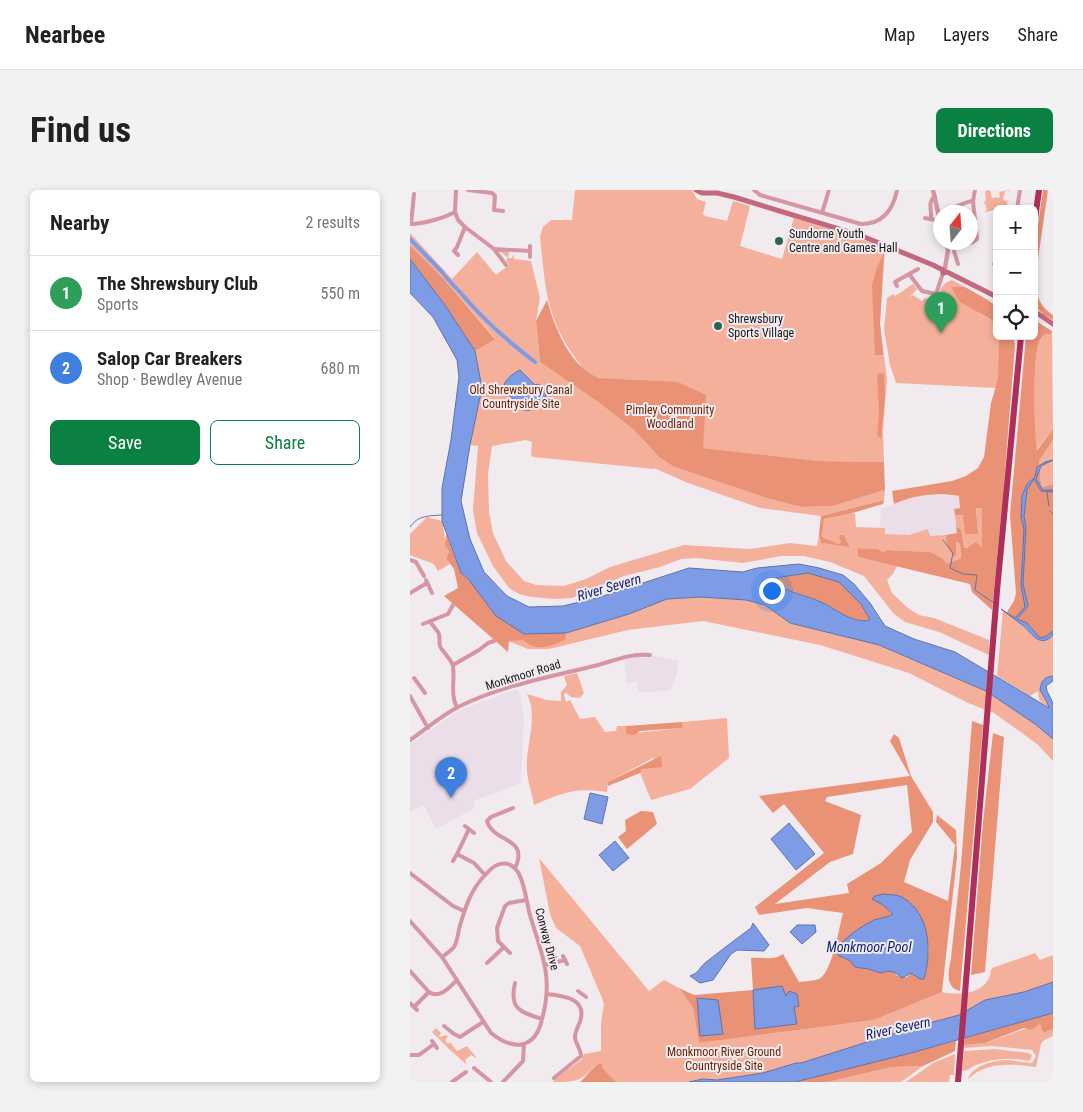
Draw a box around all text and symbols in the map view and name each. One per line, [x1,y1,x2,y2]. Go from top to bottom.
text: Nearbee [25,21,105,49]
text: Map [884,24,915,45]
text: Layers [943,24,990,45]
text: Share [1018,24,1058,45]
button: Directions [936,108,1053,153]
text: Find us [30,110,131,151]
north arrow [933,205,978,250]
map controls [993,205,1038,340]
button: + [993,205,1038,250]
text: Nearby [50,211,109,235]
text: 2 results [305,213,360,232]
place label: Sundorne Youth Centre and Games Hall [789,227,897,255]
marker: Sundorne Youth Centre and Games Hall [773,235,785,247]
button: − [993,250,1038,295]
text: The Shrewsbury Club [97,272,258,295]
text: 1 [62,284,70,303]
text: 550 m [321,284,360,303]
pin: 1 [925,292,957,333]
text: Sports [97,295,139,314]
button: locate [993,295,1038,340]
place label: Shrewsbury Sports Village [728,312,795,340]
marker: Shrewsbury Sports Village [712,320,724,332]
text: Salop Car Breakers [97,347,242,370]
text: 2 [62,359,70,378]
text: 680 m [321,359,360,378]
text: Shop · Bewdley Avenue [97,370,242,389]
park label: Old Shrewsbury Canal Countryside Site [469,383,573,411]
park label: Pimley Community Woodland [626,403,714,431]
button: Save [50,420,200,465]
button: Share [210,420,360,465]
water label: River Severn [575,570,643,604]
your location [759,578,785,604]
street label: Monkmoor Road [484,657,562,693]
pin: 2 [435,757,467,798]
street label: Conway Drive [532,906,562,972]
water label: Monkmoor Pool [826,939,912,955]
water label: River Severn [864,1013,932,1043]
park label: Monkmoor River Ground Countryside Site [667,1045,781,1073]

